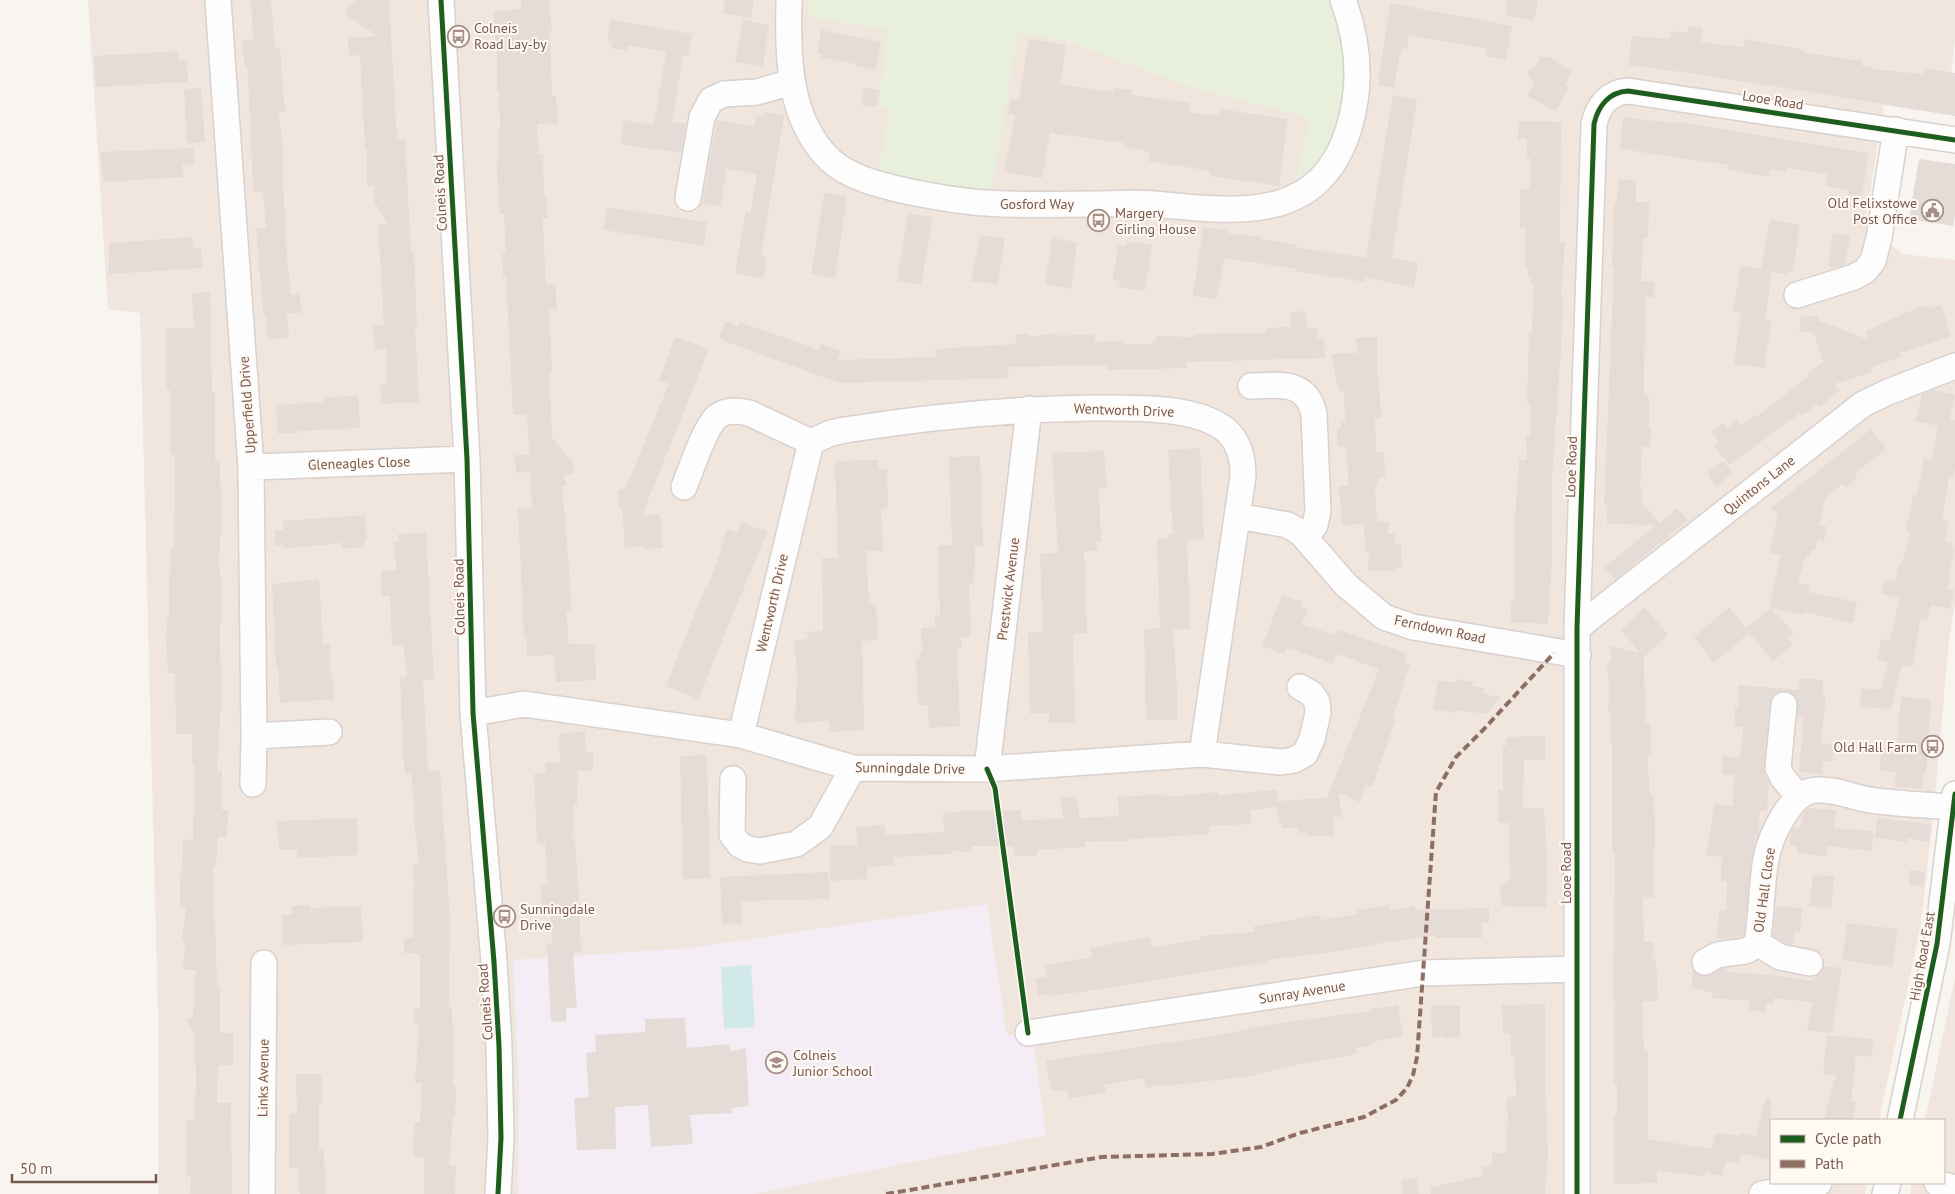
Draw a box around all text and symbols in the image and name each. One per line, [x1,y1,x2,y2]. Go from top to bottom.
place label: Colneis Road Lay-by [474,19,547,53]
bus stop icon: Colneis Road Lay-by [446,24,470,48]
street label: Looe Road [1741,86,1805,114]
street label: Colneis Road [429,154,451,232]
place label: Old Felixstowe Post Office [1828,194,1917,228]
street label: Gosford Way [1000,195,1074,213]
public building icon: Old Felixstowe Post Office [1921,199,1945,223]
place label: Margery Girling House [1115,204,1196,238]
bus stop icon: Margery Girling House [1087,209,1111,233]
street label: Upperfield Drive [235,356,259,454]
street label: Wentworth Drive [1073,399,1175,421]
street label: Looe Road [1561,436,1581,498]
street label: Quintons Lane [1719,451,1799,519]
street label: Gleneagles Close [307,452,411,474]
street label: Prestwick Avenue [993,537,1023,641]
street label: Wentworth Drive [752,552,792,654]
street label: Colneis Road [449,558,469,636]
street label: Ferndown Road [1393,611,1487,647]
bus stop icon: Old Hall Farm [1921,735,1945,759]
place label: Old Hall Farm [1833,738,1917,756]
street label: Sunningdale Drive [855,758,965,778]
street label: Looe Road [1557,842,1575,904]
street label: Old Hall Close [1749,846,1779,934]
place label: Sunningdale Drive [520,900,595,934]
bus stop icon: Sunningdale Drive [492,905,516,929]
street label: High Road East [1905,910,1939,1002]
street label: Colneis Road [473,963,497,1041]
street label: Sunray Avenue [1257,976,1347,1008]
street label: Links Avenue [253,1039,273,1117]
place label: Colneis Junior School [792,1046,873,1080]
school or university icon: Colneis Junior School [765,1051,789,1075]
legend [1770,1119,1945,1184]
text: Cycle path [1815,1129,1881,1148]
scale bar [12,1152,156,1184]
text: Path [1815,1154,1844,1173]
text: 50 m [20,1159,53,1178]

